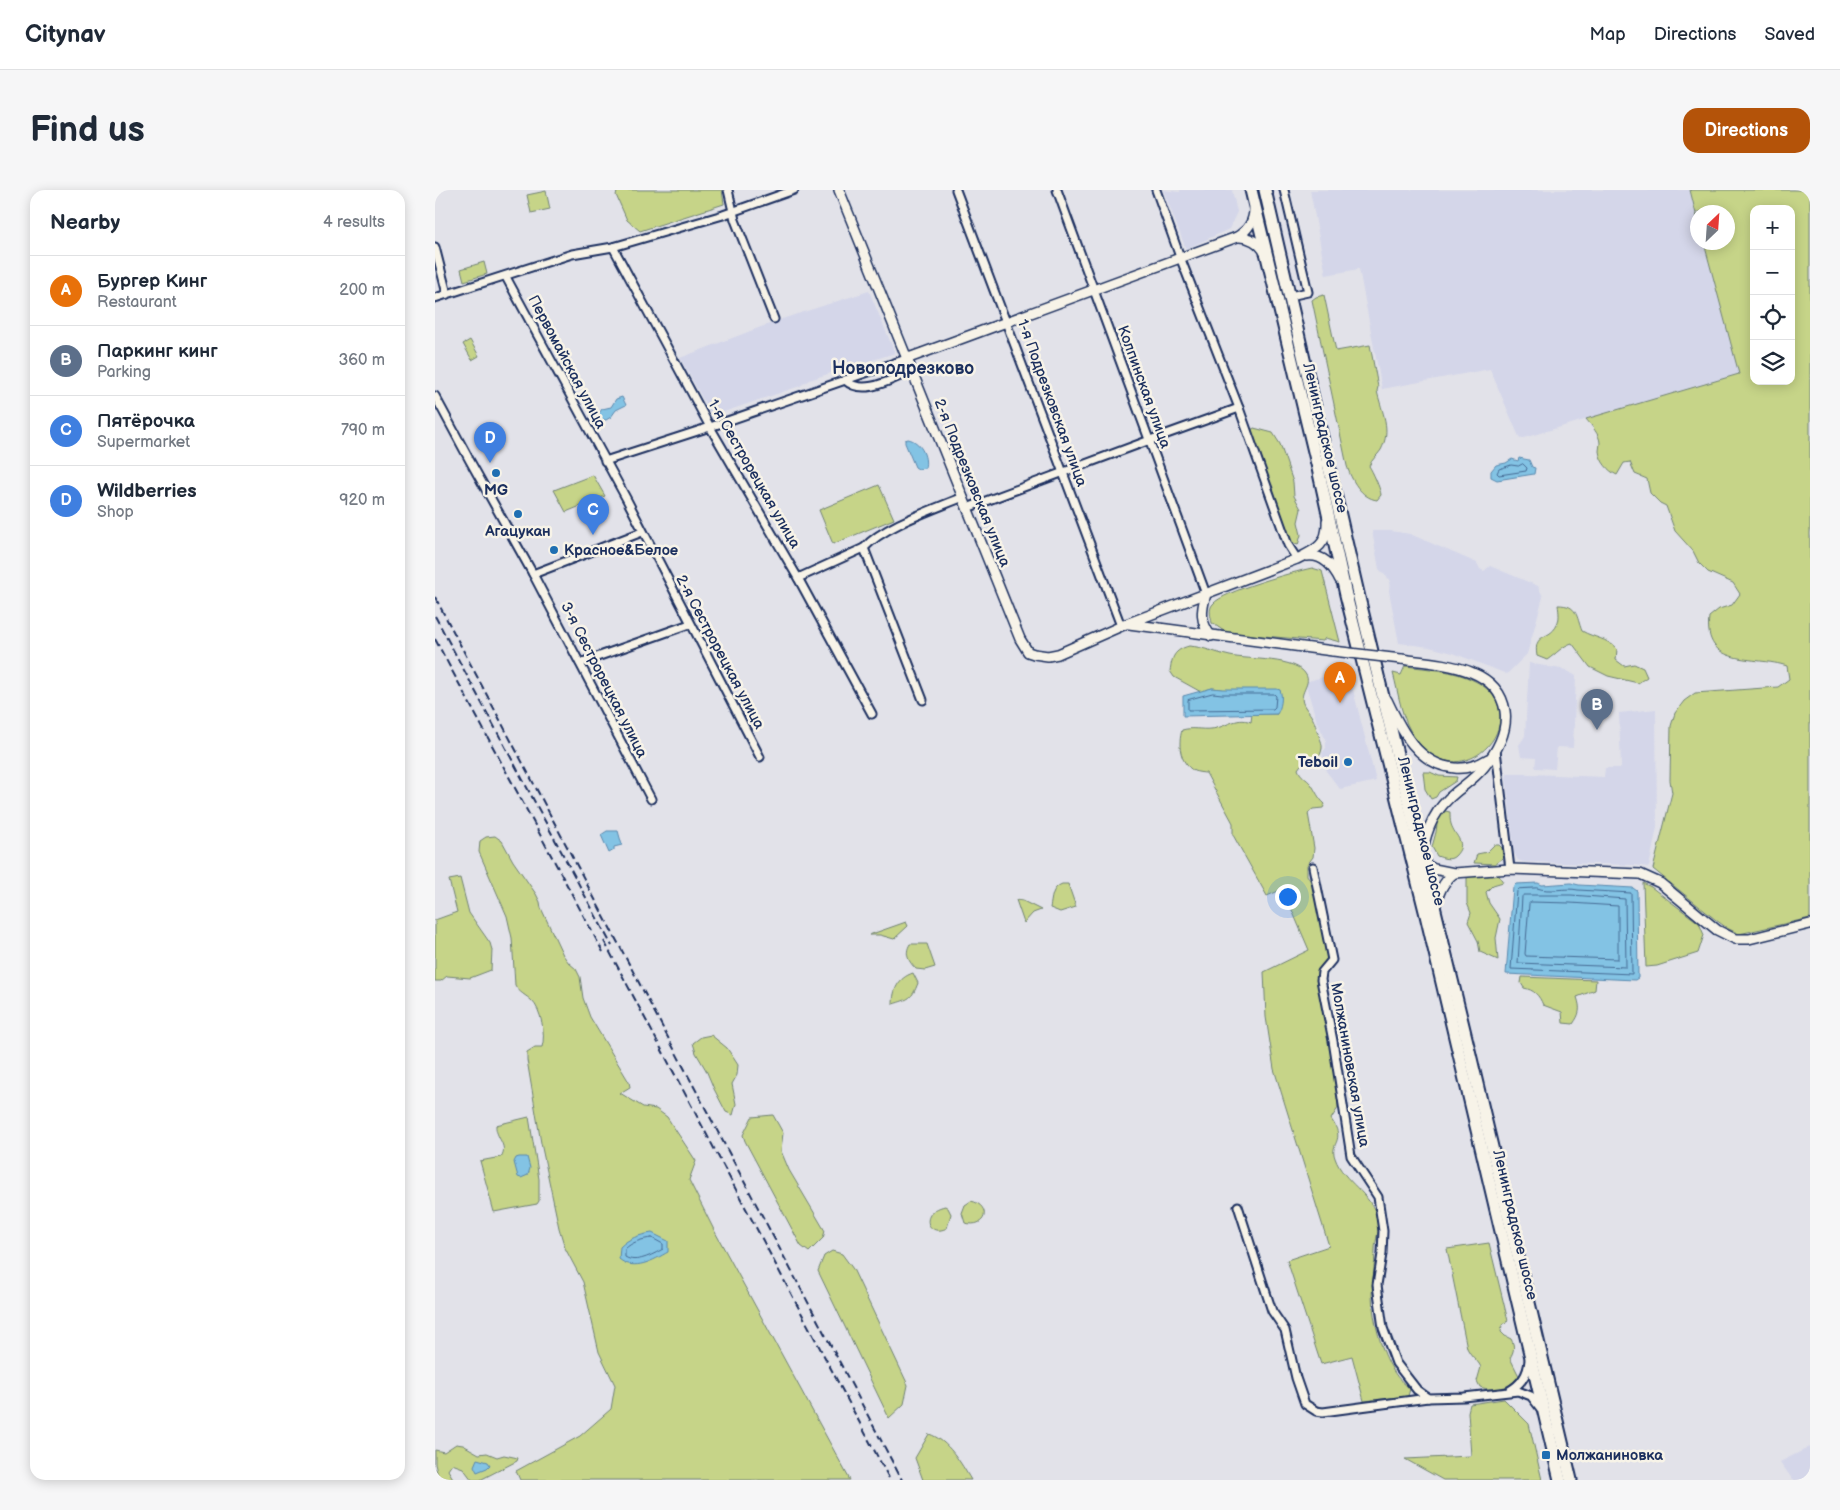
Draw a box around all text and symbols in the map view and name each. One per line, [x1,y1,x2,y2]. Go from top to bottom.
text: Citynav [25,20,106,49]
text: Map [1590,24,1626,45]
text: Directions [1654,24,1736,45]
text: Saved [1764,24,1815,45]
button: Directions [1683,108,1810,153]
text: Find us [30,109,145,152]
north arrow [1690,205,1735,250]
map controls [1750,205,1795,385]
button: + [1750,205,1795,250]
text: Nearby [50,210,120,235]
text: 4 results [323,213,385,232]
button: − [1750,250,1795,295]
text: Бургер Кинг [97,270,207,293]
text: A [61,281,71,300]
text: 200 m [339,281,385,300]
street label: Первомайская улица [524,292,610,432]
text: Restaurant [97,293,177,312]
button: locate [1750,295,1795,340]
street label: 1-я Подрезковская улица [1013,317,1091,489]
street label: Колпинская улица [1113,323,1175,451]
text: Паркинг кинг [97,340,218,363]
button: layers [1750,340,1795,385]
text: B [60,351,72,370]
text: 360 m [338,351,385,370]
district label: Новоподрезково [832,358,974,379]
street label: Ленинградское шоссе [1298,360,1352,515]
text: Parking [97,363,151,382]
street label: 1-я Сестрорецкая улица [704,396,805,552]
street label: 2-я Подрезковская улица [930,396,1015,570]
text: Пятёрочка [97,410,195,433]
text: C [60,421,72,440]
text: 790 m [341,421,385,440]
pin: D [474,422,506,463]
text: Supermarket [97,433,190,452]
marker: MG [490,467,502,479]
text: Wildberries [97,480,197,503]
place label: MG [484,481,508,500]
text: D [60,491,72,510]
text: 920 m [339,491,385,510]
pin: C [577,494,609,535]
text: Shop [97,503,134,522]
marker: Агацукан [512,508,524,520]
place label: Агацукан [484,522,551,541]
place label: Красное&Белое [564,541,678,560]
marker: Красное&Белое [548,544,560,556]
street label: 2-я Сестрорецкая улица [671,572,769,732]
street label: 3-я Сестрорецкая улица [556,599,652,761]
pin: A [1324,662,1356,703]
pin: B [1581,689,1613,730]
place label: Teboil [1298,753,1338,772]
street label: Ленинградское шоссе [1393,753,1449,908]
marker: Teboil [1342,756,1354,768]
your location [1275,884,1301,910]
street label: Молжаниновская улица [1326,981,1374,1149]
street label: Ленинградское шоссе [1488,1147,1542,1302]
place label: Молжаниновка [1556,1446,1663,1465]
marker: Молжаниновка [1540,1449,1552,1461]

